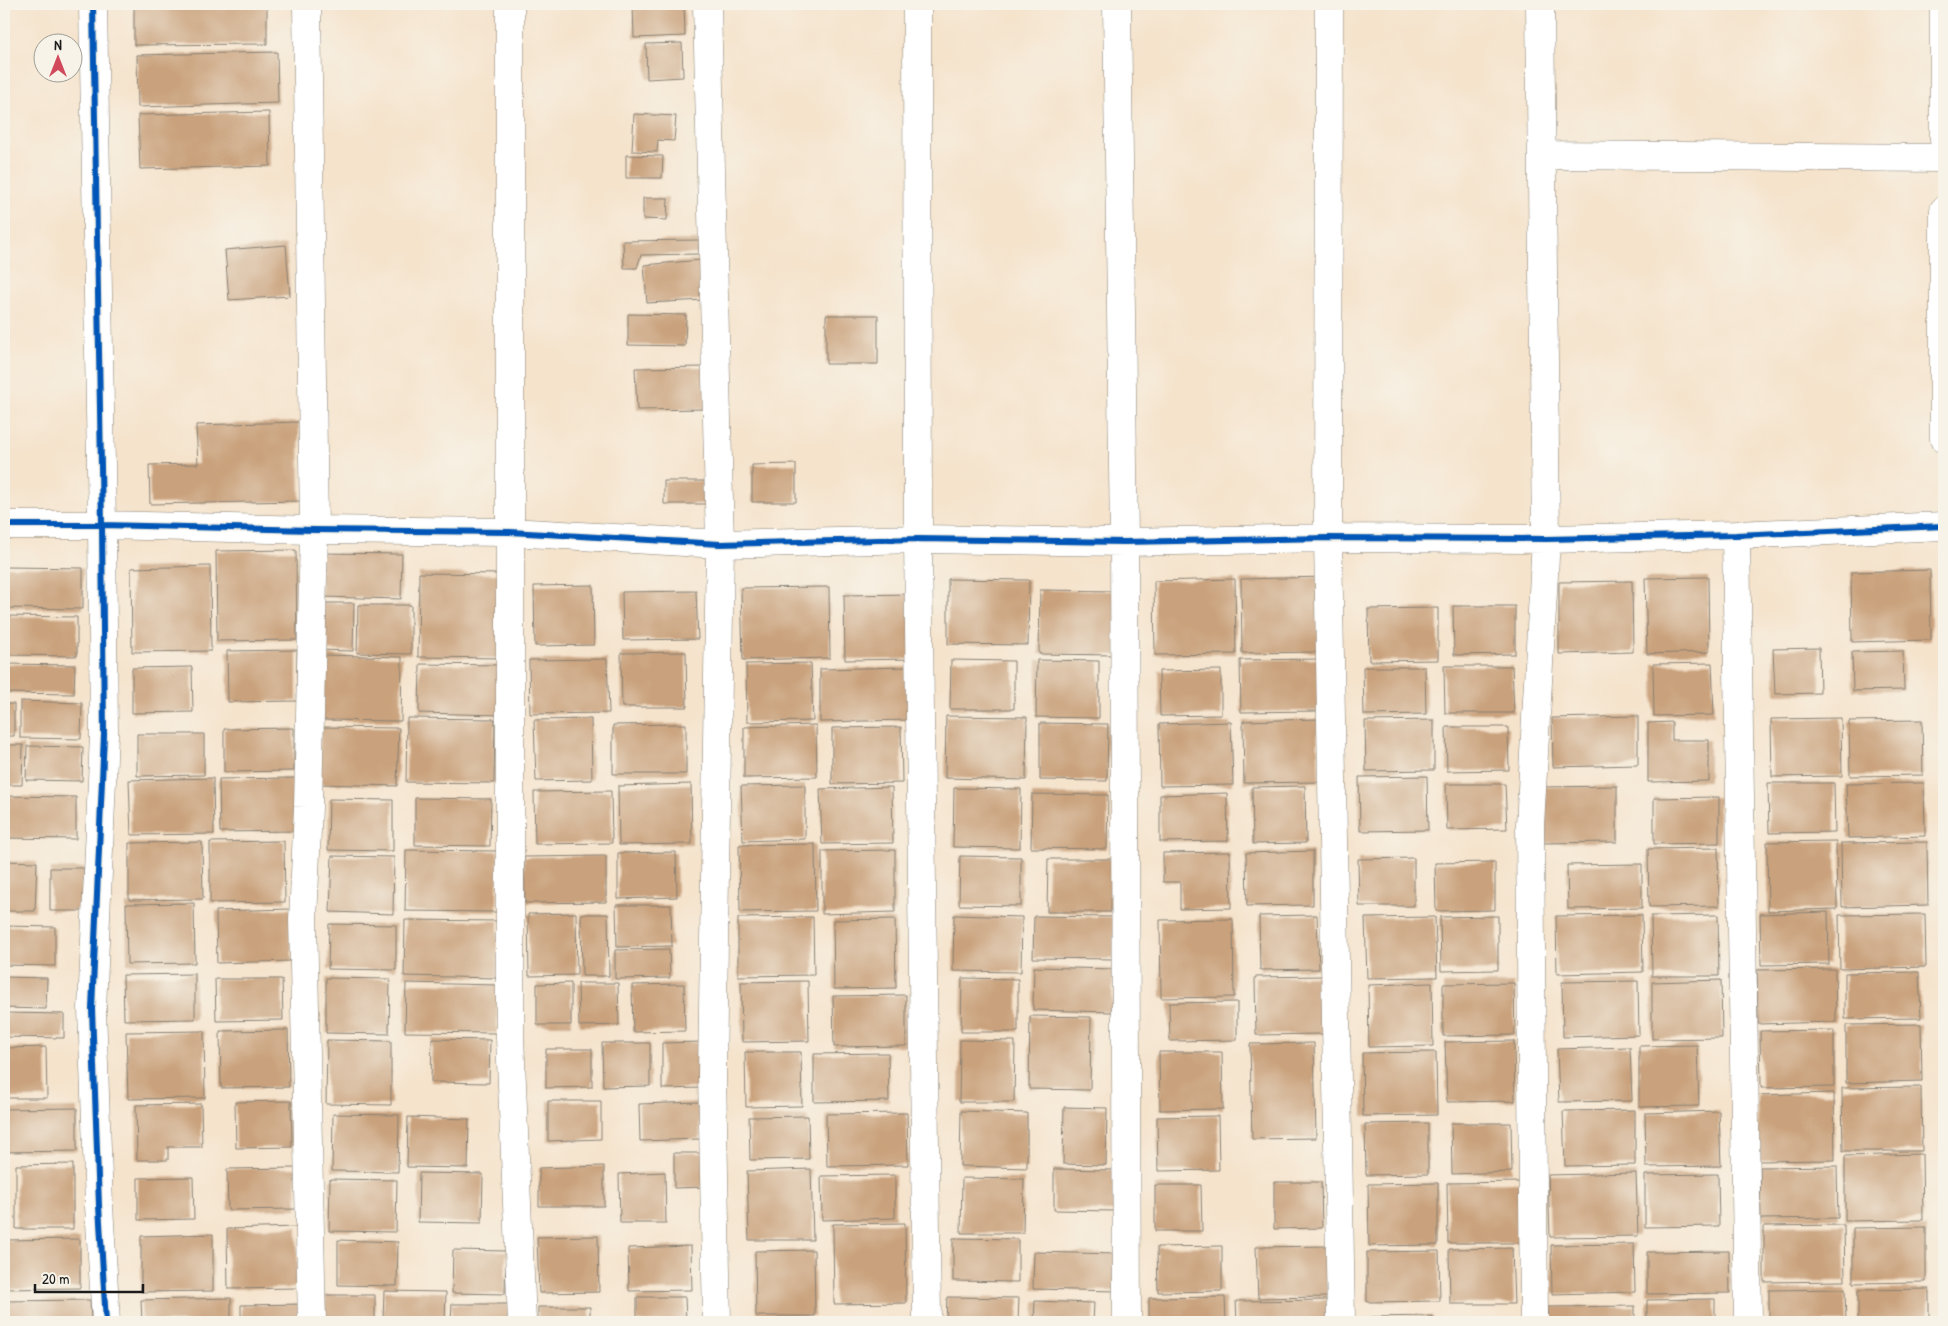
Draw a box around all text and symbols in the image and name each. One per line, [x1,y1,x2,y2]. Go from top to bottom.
north arrow [32,32,82,82]
text: N [54,35,62,54]
scale bar [35,1261,142,1293]
text: 20 m [42,1268,69,1289]

